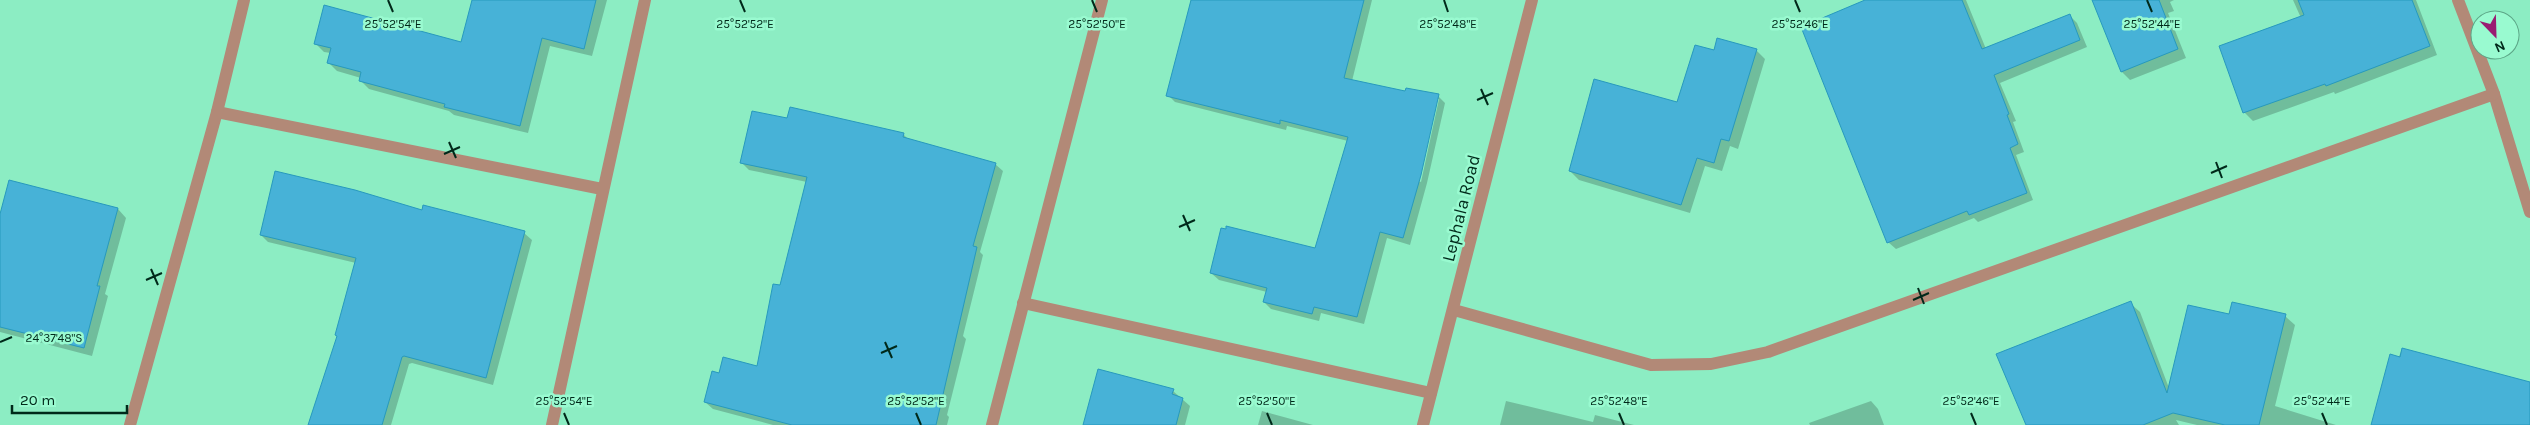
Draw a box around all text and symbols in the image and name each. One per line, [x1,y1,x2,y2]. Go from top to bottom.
north arrow [2470,10,2520,60]
text: 25°52'54"E [364,17,422,31]
text: 25°52'52"E [716,17,774,31]
text: 25°52'50"E [1068,17,1126,31]
text: 25°52'48"E [1419,17,1477,31]
text: 25°52'46"E [1771,17,1829,31]
text: 25°52'44"E [2124,17,2180,31]
text: N [2492,37,2508,56]
street label: Lephala Road [1437,152,1485,264]
text: 24°37'48"S [25,331,83,345]
scale bar [12,382,128,414]
text: 20 m [20,391,55,409]
text: 25°52'54"E [535,394,593,408]
text: 25°52'52"E [887,394,945,408]
text: 25°52'50"E [1238,394,1296,408]
text: 25°52'48"E [1590,394,1648,408]
text: 25°52'46"E [1942,394,2000,408]
text: 25°52'44"E [2294,394,2350,408]

